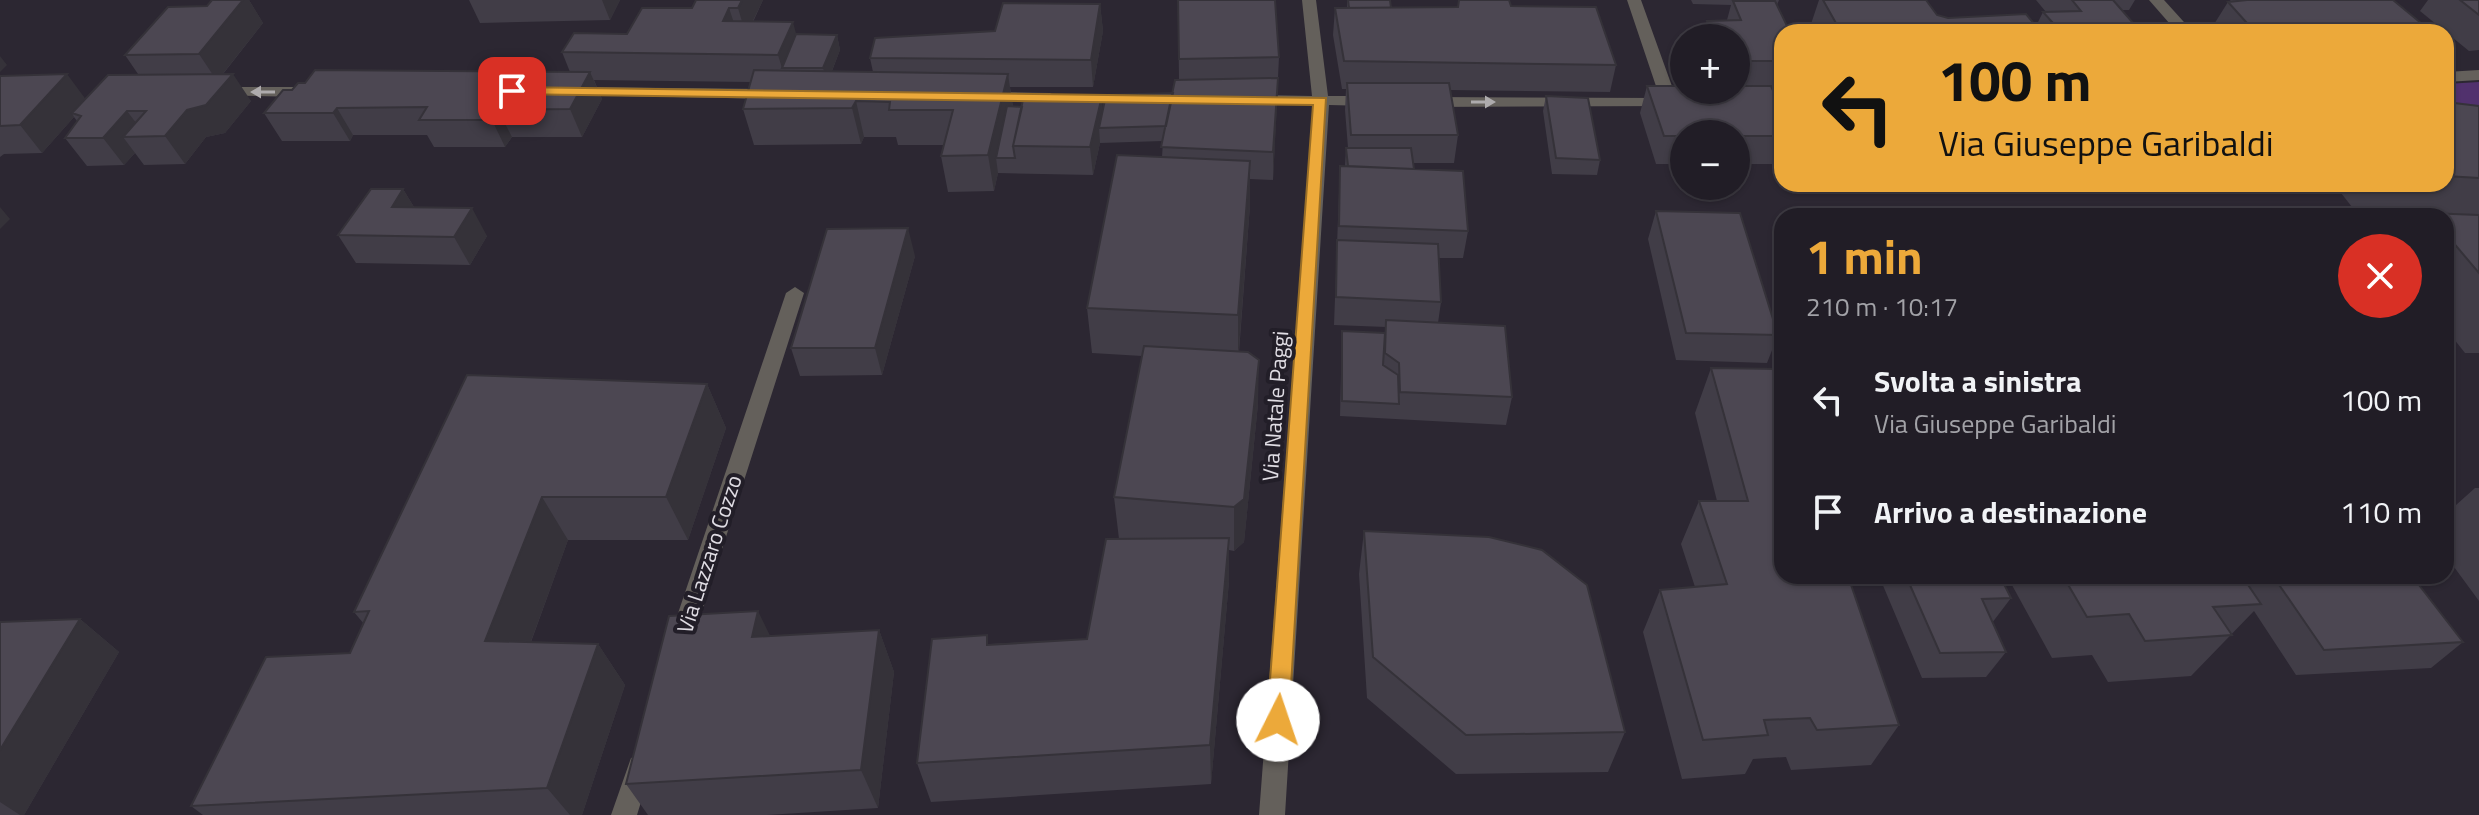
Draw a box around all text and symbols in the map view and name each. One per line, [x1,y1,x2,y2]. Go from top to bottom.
map controls [1670,24,1750,200]
button: + [1670,24,1750,104]
text: 100 m [1938,38,2091,123]
icon: left [1806,56,1910,160]
pin [478,57,546,125]
icon: arrive [490,69,534,113]
one-way arrow [250,86,275,98]
one-way arrow [1471,96,1496,108]
text: Via Giuseppe Garibaldi [1938,115,2274,170]
button: − [1670,120,1750,200]
text: 1 min [1806,220,1923,293]
button: close [2338,234,2422,318]
text: 210 m · 10:17 [1806,287,1958,326]
street label: Via Natale Paggi [1253,330,1297,482]
text: Svolta a sinistra [1874,358,2082,404]
text: 100 m [2340,377,2422,423]
icon: left [1806,378,1850,422]
text: Via Giuseppe Garibaldi [1874,404,2116,443]
street label: Via Lazzaro Cozzo [667,470,751,638]
text: Arrivo a destinazione [1874,489,2147,535]
text: 110 m [2340,489,2422,535]
icon: arrive [1806,490,1850,534]
position arrow [1236,678,1320,762]

